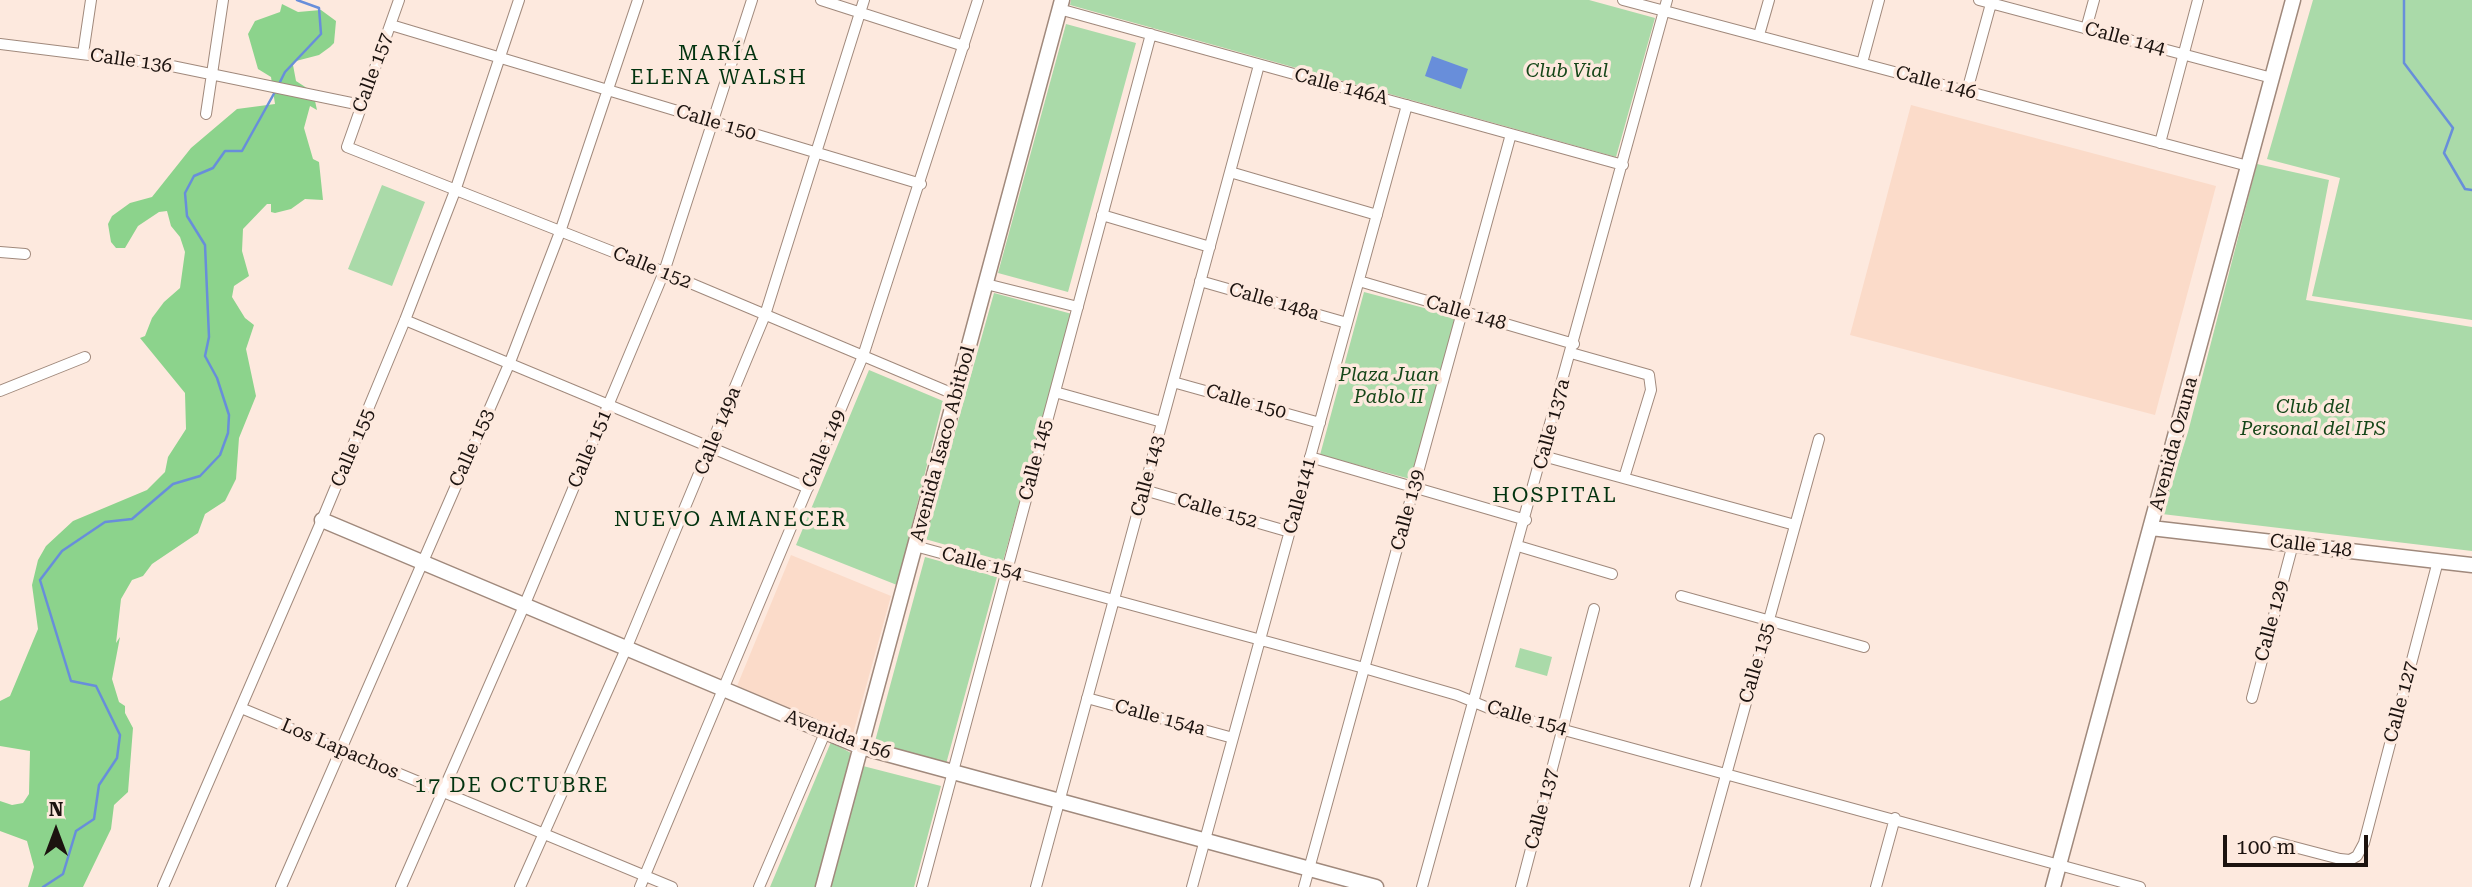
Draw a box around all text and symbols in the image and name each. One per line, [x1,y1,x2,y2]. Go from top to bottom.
street label: Calle 144 [2082,17,2168,61]
street label: Calle 157 [348,30,398,116]
district label: MARÍA ELENA WALSH [632,41,806,91]
street label: Calle 136 [88,44,174,78]
park label: Club Vial [1526,60,1608,82]
street label: Calle 146 [1893,61,1979,105]
street label: Calle 146A [1292,64,1390,110]
street label: Calle 150 [673,100,759,146]
street label: Calle 152 [609,242,695,294]
street label: Calle 148a [1226,278,1322,326]
street label: Calle 148 [1423,291,1509,335]
street label: Avenida Isaco Abitbol [906,344,980,544]
park label: Plaza Juan Pablo II [1339,364,1439,408]
street label: Avenida Ozuna [2145,375,2203,513]
street label: Calle 137a [1529,376,1575,472]
street label: Calle 150 [1203,380,1289,424]
street label: Calle 149a [690,384,746,478]
park label: Club del Personal del IPS [2240,396,2386,440]
street label: Calle 155 [326,405,380,491]
street label: Calle 153 [445,406,499,490]
street label: Calle 151 [563,406,617,492]
street label: Calle 149 [797,406,851,492]
street label: Calle 145 [1014,417,1058,503]
street label: Calle 143 [1126,433,1170,519]
street label: Calle141 [1279,455,1321,537]
street label: Calle 139 [1386,467,1430,553]
district label: HOSPITAL [1493,483,1617,509]
street label: Calle 152 [1174,489,1260,533]
district label: NUEVO AMANECER [616,507,846,533]
street label: Calle 148 [2269,530,2353,562]
street label: Calle 154 [939,542,1025,586]
street label: Calle 129 [2250,578,2294,664]
street label: Calle 135 [1735,620,1779,706]
street label: Calle 127 [2379,659,2423,745]
street label: Calle 154a [1112,695,1208,741]
street label: Calle 154 [1484,696,1570,740]
street label: Avenida 156 [782,705,894,765]
street label: Los Lapachos [278,714,402,784]
street label: Calle 137 [1520,766,1564,852]
district label: 17 DE OCTUBRE [416,773,608,799]
north arrow [21,796,91,866]
text: N [49,798,63,821]
scale bar [2227,820,2372,864]
text: 100 m [2236,835,2296,859]

